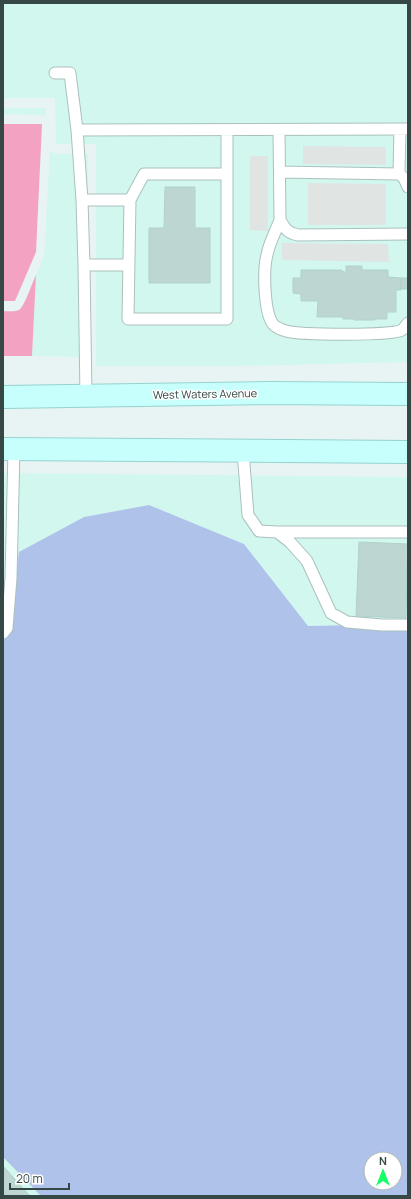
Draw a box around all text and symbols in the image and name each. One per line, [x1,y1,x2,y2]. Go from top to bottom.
street label: West Waters Avenue [153,385,258,402]
north arrow [363,1151,403,1191]
text: N [379,1153,387,1168]
scale bar [10,1165,69,1191]
text: 20 m [16,1170,43,1187]

